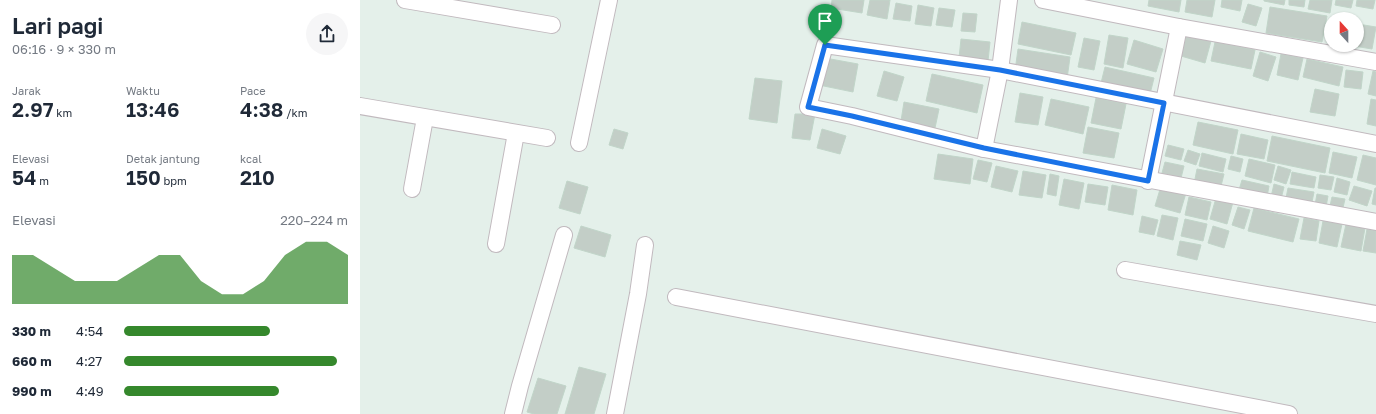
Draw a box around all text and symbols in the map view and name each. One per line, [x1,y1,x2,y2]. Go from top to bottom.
pin [808,4,842,45]
icon: arrive [814,10,836,32]
text: Lari pagi [12,12,103,39]
north arrow [1324,12,1364,52]
map controls [1324,12,1364,52]
button: share [306,13,348,55]
text: 06:16 · 9 × 330 m [12,41,116,57]
text: Jarak [12,84,41,97]
text: Waktu [126,84,160,97]
text: Pace [240,84,266,97]
text: 2.97 [12,97,53,121]
text: 13:46 [126,97,179,121]
text: 4:38 [240,97,283,121]
text: km [53,106,72,119]
text: /km [283,106,307,119]
text: Elevasi [12,152,49,165]
text: Detak jantung [126,152,200,165]
text: kcal [240,152,262,165]
text: 54 [12,165,37,189]
text: 150 [126,165,161,189]
text: 210 [240,165,275,189]
text: m [37,174,49,187]
text: bpm [161,174,187,187]
text: Elevasi [12,212,56,228]
text: 220–224 m [280,212,348,228]
text: 330 m [12,323,51,339]
text: 4:54 [76,323,103,339]
text: 660 m [12,353,52,369]
text: 4:27 [76,353,102,369]
text: 990 m [12,383,52,399]
text: 4:49 [76,383,104,399]

